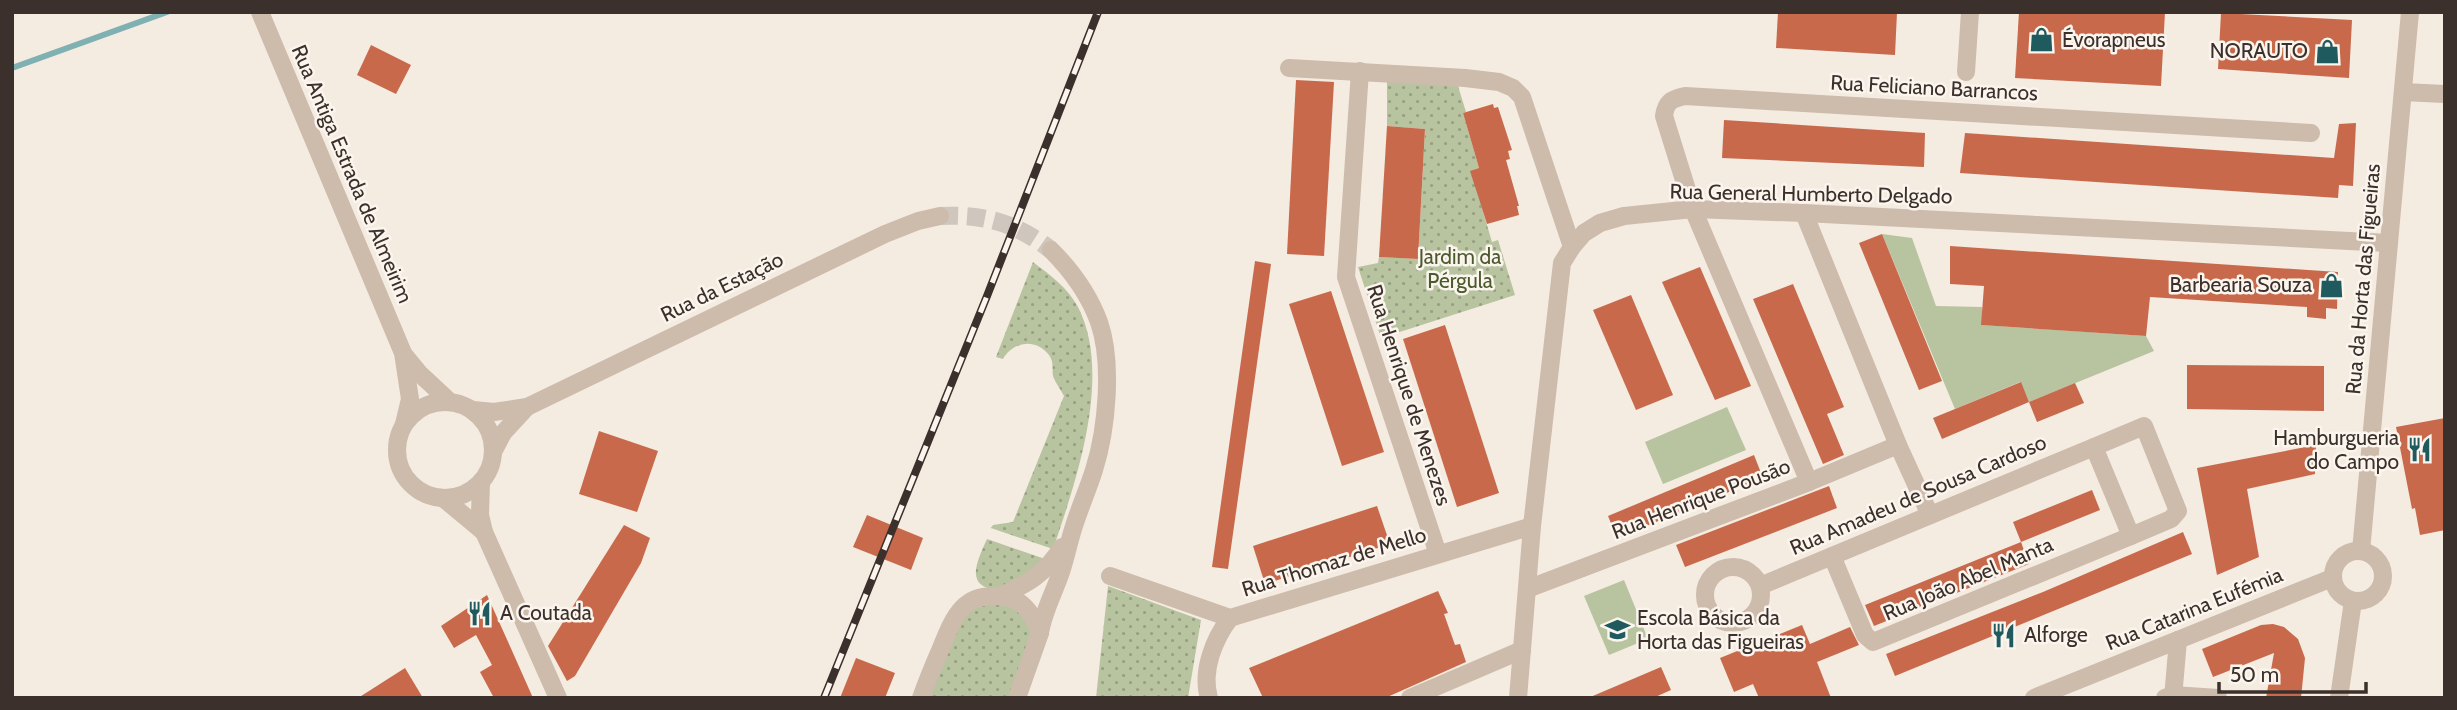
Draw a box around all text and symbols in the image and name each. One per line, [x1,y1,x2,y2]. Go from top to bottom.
shop icon: Évorapneus [2028,26,2056,54]
place label: Évorapneus [2062,27,2166,52]
shop icon: NORAUTO [2314,37,2342,65]
place label: NORAUTO [2210,38,2308,63]
street label: Rua Antiga Estrada de Almeirim [287,41,418,307]
street label: Rua Feliciano Barrancos [1830,70,2039,105]
street label: Rua da Horta das Figueiras [2340,162,2385,395]
street label: Rua General Humberto Delgado [1669,179,1953,208]
park label: Jardim da Pérgula [1418,244,1501,293]
street label: Rua da Estação [656,246,787,327]
shop icon: Barbearia Souza [2318,271,2346,299]
place label: Barbearia Souza [2170,272,2312,297]
street label: Rua Henrique de Menezes [1362,281,1457,509]
place label: Hamburgueria do Campo [2273,425,2399,474]
street label: Rua Amadeu de Sousa Cardoso [1786,429,2050,560]
restaurant icon: Hamburgueria do Campo [2405,436,2433,464]
street label: Rua Henrique Pousão [1608,453,1794,544]
street label: Rua Thomaz de Mello [1239,522,1429,601]
street label: Rua João Abel Manta [1879,531,2056,626]
street label: Rua Catarina Eufémia [2102,562,2286,655]
restaurant icon: A Coutada [466,599,494,627]
place label: A Coutada [500,600,592,625]
place label: Escola Básica da Horta das Figueiras [1637,605,1804,654]
school or university icon: Escola Básica da Horta das Figueiras [1603,616,1631,644]
restaurant icon: Alforge [1990,621,2018,649]
place label: Alforge [2024,622,2088,647]
scale bar [2219,650,2366,694]
text: 50 m [2230,662,2279,687]

